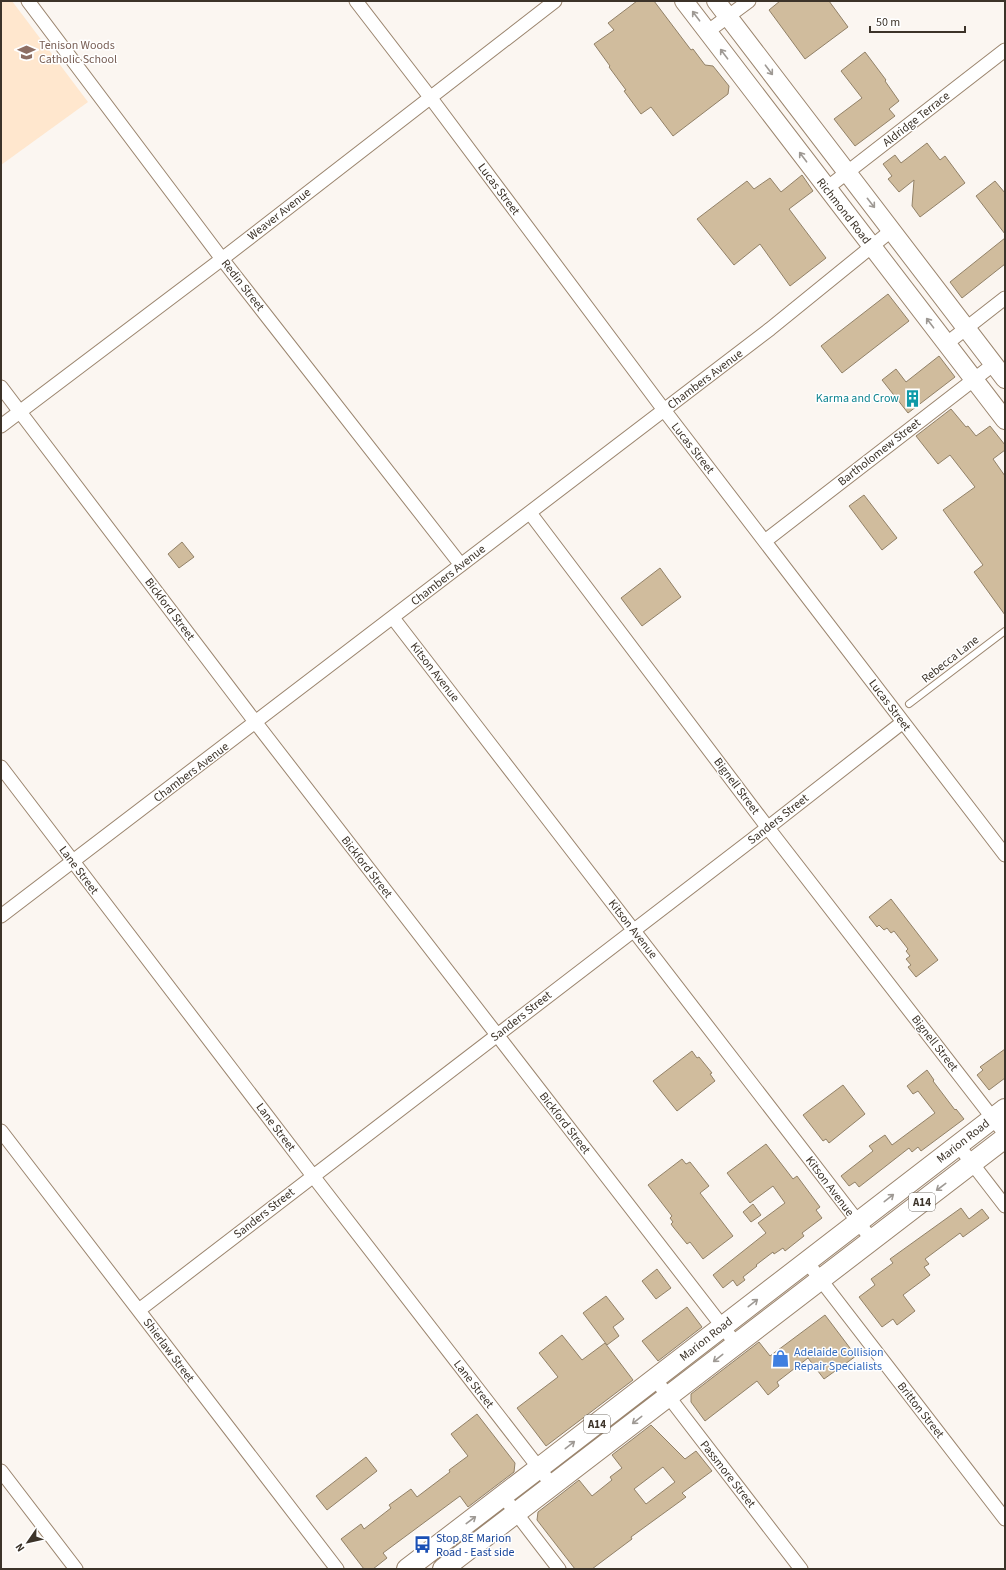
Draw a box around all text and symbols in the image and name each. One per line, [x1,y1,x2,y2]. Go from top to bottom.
scale bar [870,8,965,34]
one-way arrow [692,11,700,22]
text: 50 m [876,14,900,31]
place label: Tenison Woods Catholic School [39,37,117,68]
school or university icon: Tenison Woods Catholic School [16,42,36,62]
one-way arrow [720,48,728,59]
one-way arrow [764,65,773,76]
street label: Aldridge Terrace [879,88,954,151]
one-way arrow [799,152,807,163]
street label: Lucas Street [473,160,524,219]
street label: Richmond Road [812,175,875,248]
street label: Weaver Avenue [244,184,315,245]
one-way arrow [866,198,875,209]
street label: Redin Street [217,256,268,315]
one-way arrow [926,317,934,328]
street label: Chambers Avenue [664,345,747,413]
building icon: Karma and Crow [902,388,922,408]
place label: Karma and Crow [816,390,899,407]
street label: Bartholomew Street [834,415,924,490]
street label: Lucas Street [667,419,718,478]
street label: Chambers Avenue [407,541,489,610]
street label: Bickford Street [140,574,199,644]
street label: Rebecca Lane [918,632,983,687]
street label: Kitson Avenue [406,639,463,706]
street label: Lucas Street [864,676,915,735]
street label: Chambers Avenue [150,738,233,806]
street label: Bignell Street [710,754,764,818]
street label: Sanders Street [744,790,812,849]
street label: Bickford Street [337,833,396,902]
street label: Lane Street [55,842,103,898]
street label: Kitson Avenue [604,896,661,963]
street label: Sanders Street [487,987,555,1046]
street label: Bignell Street [907,1012,962,1075]
street label: Bickford Street [535,1089,594,1158]
street label: Lane Street [252,1099,300,1155]
street label: Marion Road [933,1115,993,1168]
street label: Kitson Avenue [801,1153,858,1220]
one-way arrow [936,1183,947,1192]
street label: Sanders Street [230,1184,298,1243]
road number: A14 [909,1193,935,1211]
one-way arrow [883,1194,894,1202]
one-way arrow [748,1299,759,1308]
street label: Marion Road [676,1313,736,1366]
street label: Shierlaw Street [139,1315,198,1386]
place label: Adelaide Collision Repair Specialists [794,1344,884,1375]
shop icon: Adelaide Collision Repair Specialists [771,1349,791,1369]
one-way arrow [713,1354,724,1362]
street label: Lane Street [449,1357,498,1412]
street label: Britton Street [893,1379,948,1442]
road number: A14 [584,1415,610,1433]
one-way arrow [631,1416,642,1425]
street label: Passmore Street [696,1437,759,1512]
one-way arrow [565,1440,576,1449]
one-way arrow [466,1516,477,1524]
north arrow [8,1522,48,1562]
place label: Stop 8E Marion Road - East side [436,1530,515,1561]
bus stop icon: Stop 8E Marion Road - East side [413,1535,433,1555]
text: N [12,1540,28,1555]

